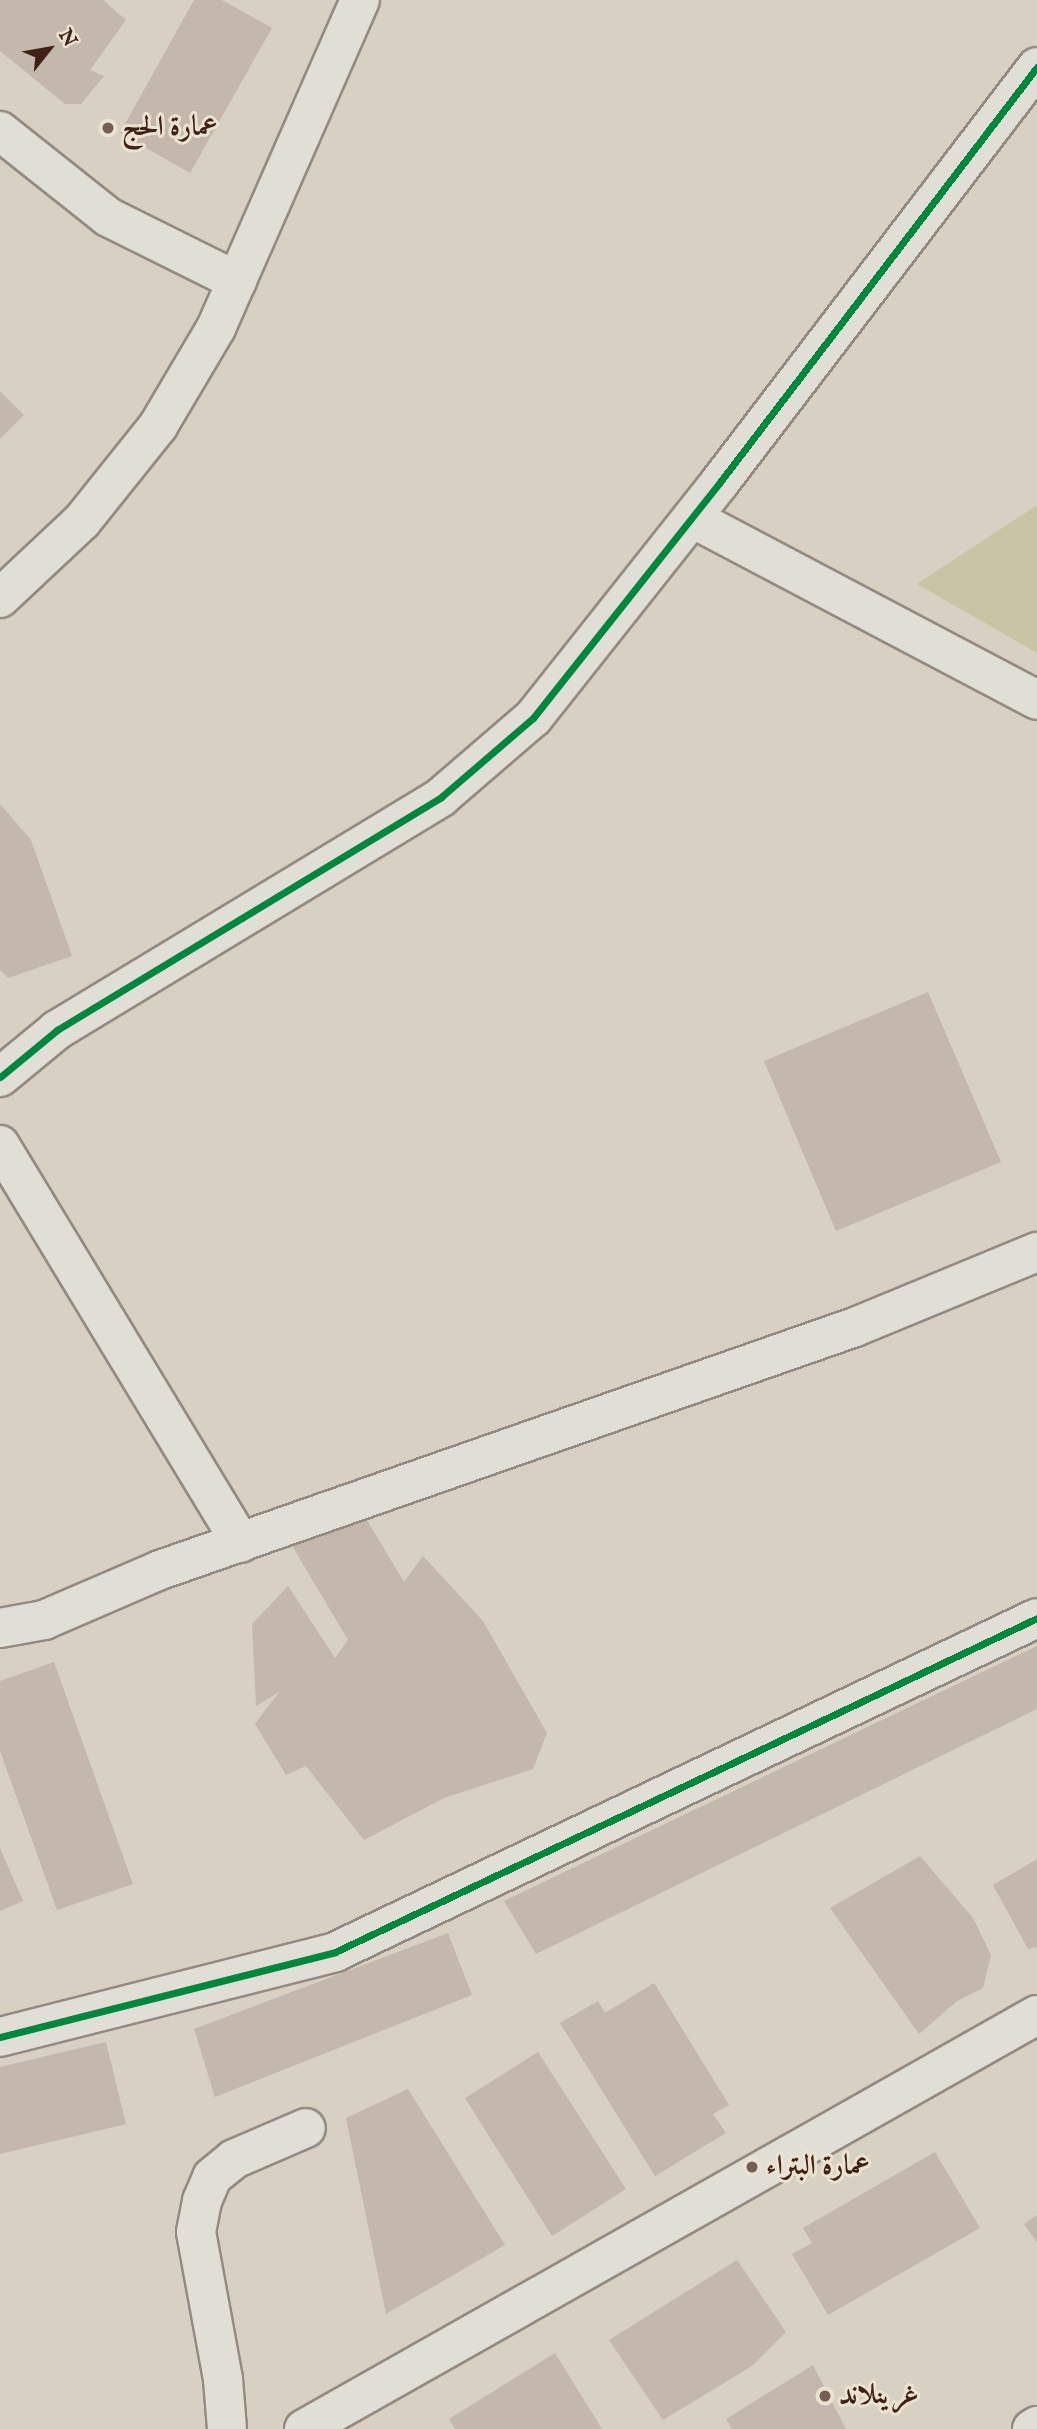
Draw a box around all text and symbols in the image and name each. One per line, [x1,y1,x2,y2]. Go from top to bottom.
north arrow [14,14,84,84]
text: N [52,25,82,51]
place label: عمارة الحج [122,111,217,145]
marker: عمارة الحج [100,120,116,136]
place label: عمارة البتراء [766,2150,870,2184]
marker: عمارة البتراء [744,2159,760,2175]
place label: غرينلاند [839,2379,919,2413]
marker: غرينلاند [817,2388,833,2404]

